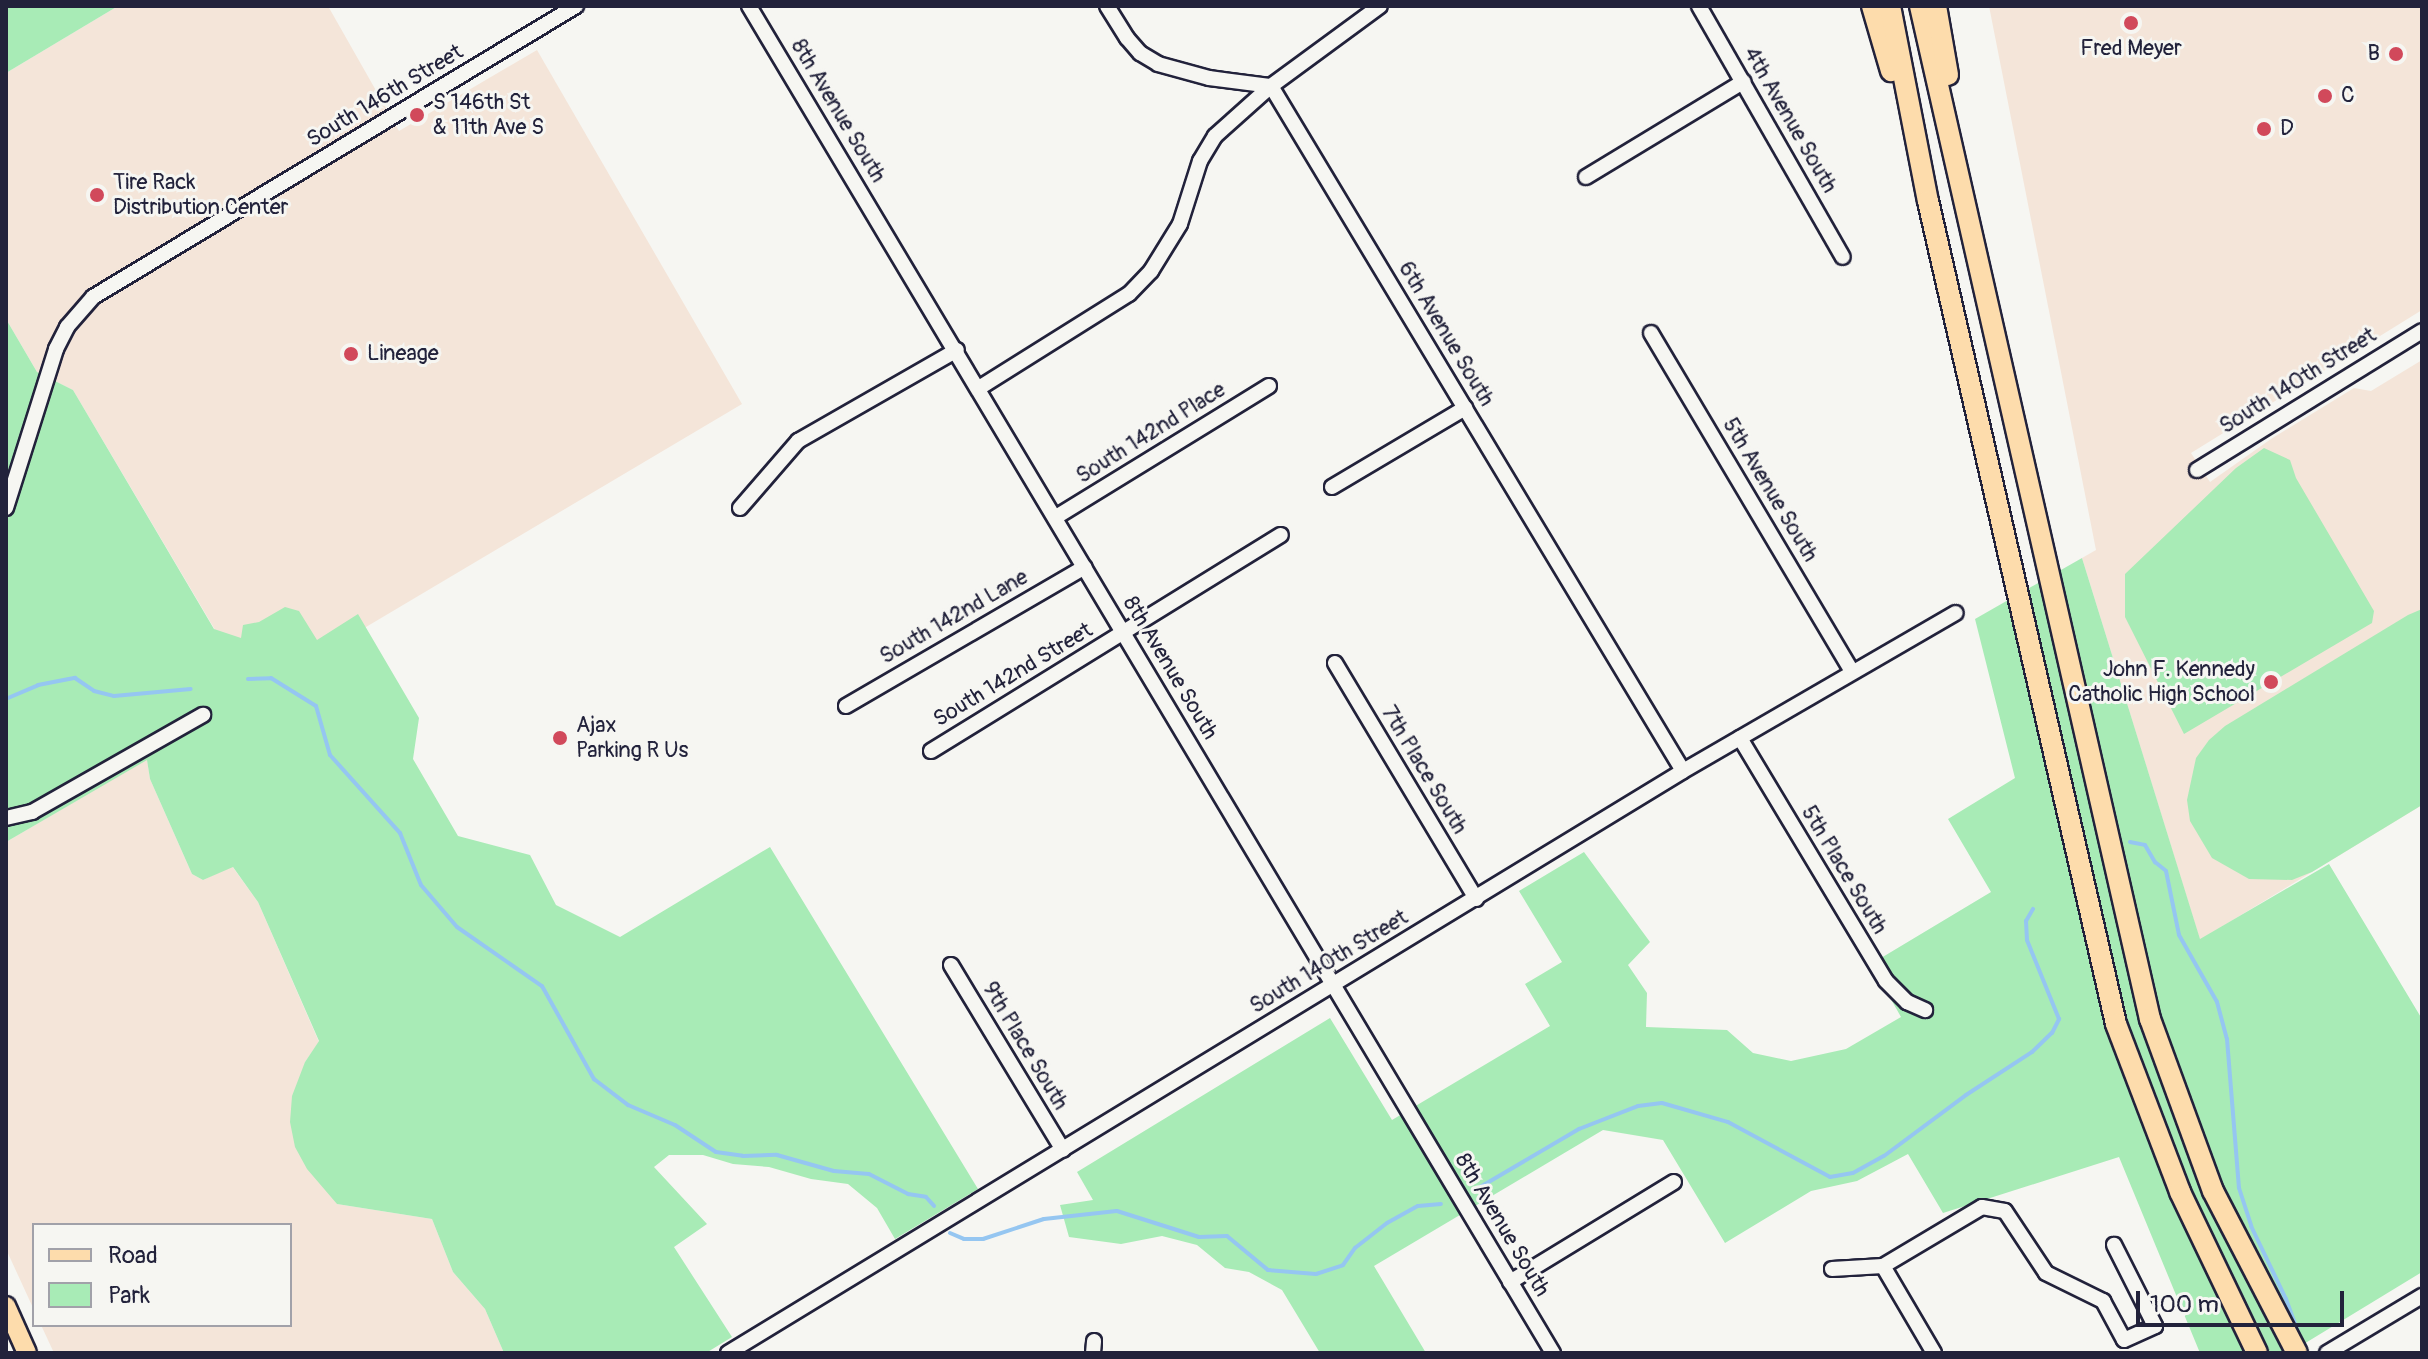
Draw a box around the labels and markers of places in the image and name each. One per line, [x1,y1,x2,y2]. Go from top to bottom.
marker: Fred Meyer [2122,14,2140,32]
place label: Fred Meyer [2080,36,2182,62]
place label: B [2368,41,2380,67]
marker: B [2387,45,2405,63]
place label: C [2341,83,2355,109]
marker: C [2316,87,2334,105]
place label: S 146th St & 11th Ave S [433,89,544,140]
marker: S 146th St & 11th Ave S [408,106,426,124]
place label: D [2280,116,2294,142]
marker: D [2255,120,2273,138]
place label: Tire Rack Distribution Center [113,169,288,220]
marker: Tire Rack Distribution Center [88,186,106,204]
place label: Lineage [367,341,439,367]
marker: Lineage [342,345,360,363]
place label: John F. Kennedy Catholic High School [2068,656,2255,708]
marker: John F. Kennedy Catholic High School [2262,673,2280,691]
place label: Ajax Parking R Us [576,712,688,764]
marker: Ajax Parking R Us [551,729,569,747]

